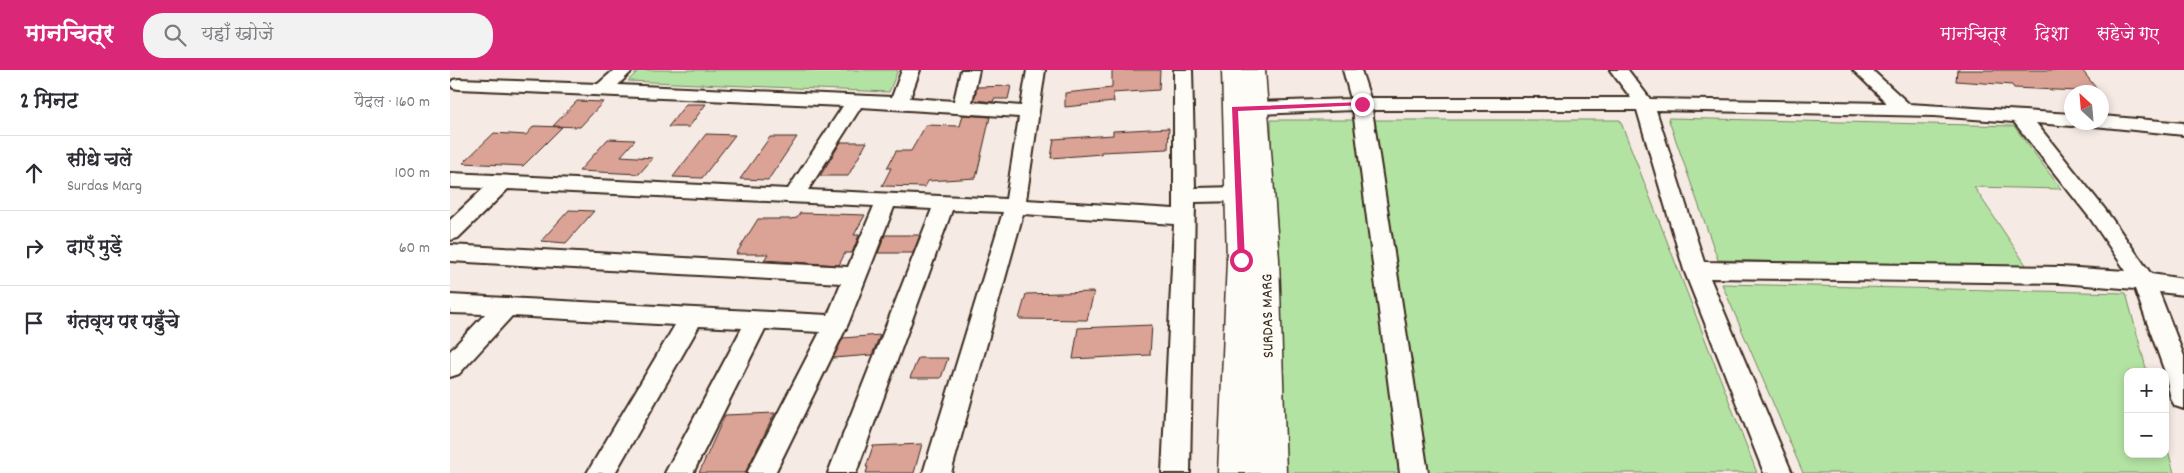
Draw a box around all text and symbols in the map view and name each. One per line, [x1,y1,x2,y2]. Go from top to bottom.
search box [143,13,493,58]
text: मानचित्र [25,18,113,52]
icon: search [161,21,189,49]
text: यहाँ खोजें [201,22,273,49]
text: मानचित्र [1940,23,2007,48]
text: दिशा [2035,23,2069,48]
text: सहेजे गए [2097,23,2159,48]
north arrow [2064,85,2109,130]
text: 2 मिनट [20,88,78,118]
text: पैदल · 160 m [355,91,430,114]
route end [1351,93,1374,116]
text: सीधे चलें [67,148,132,175]
icon: ahead [20,159,48,187]
text: 100 m [394,162,430,185]
text: Surdas Marg [67,175,142,198]
icon: right [20,234,48,262]
text: दाएँ मुड़ें [67,235,122,262]
text: 60 m [399,237,430,260]
route start [1230,249,1253,272]
street label: SURDAS MARG [1256,274,1281,358]
icon: arrive [20,309,48,337]
text: गंतव्य पर पहुँचे [67,310,179,337]
map controls [2124,368,2169,458]
button: + [2124,368,2169,413]
button: − [2124,413,2169,458]

